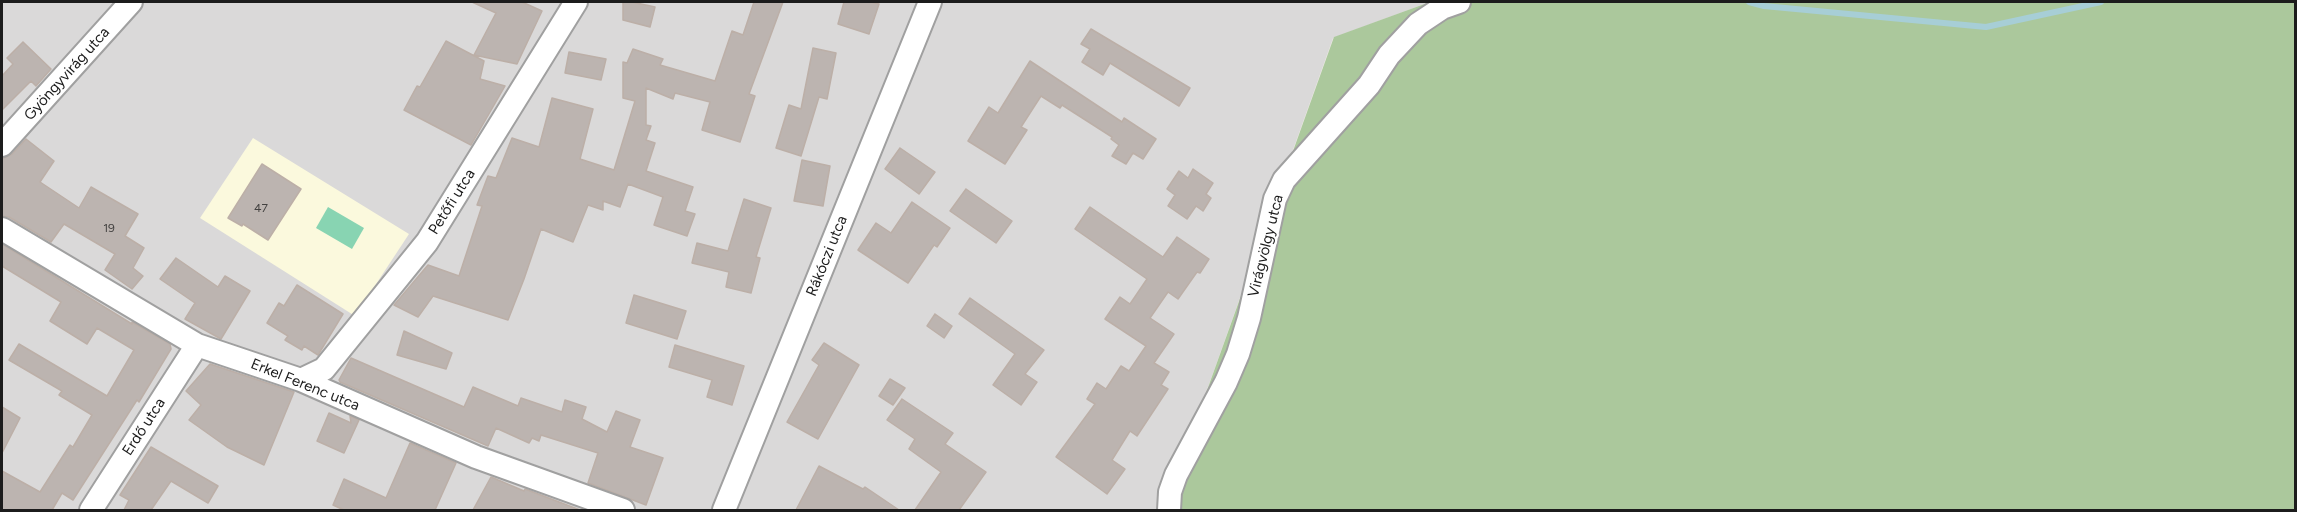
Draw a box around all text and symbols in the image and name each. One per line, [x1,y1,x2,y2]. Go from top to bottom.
street label: Gyöngyvirág utca [20,24,114,124]
street label: Petőfi utca [425,166,479,238]
street label: Virágvölgy utca [1245,193,1287,299]
house number: 47 [254,201,268,215]
street label: Rákóczi utca [803,213,851,299]
house number: 19 [103,221,115,235]
street label: Erkel Ferenc utca [248,355,362,415]
street label: Erdő utca [119,395,169,459]

